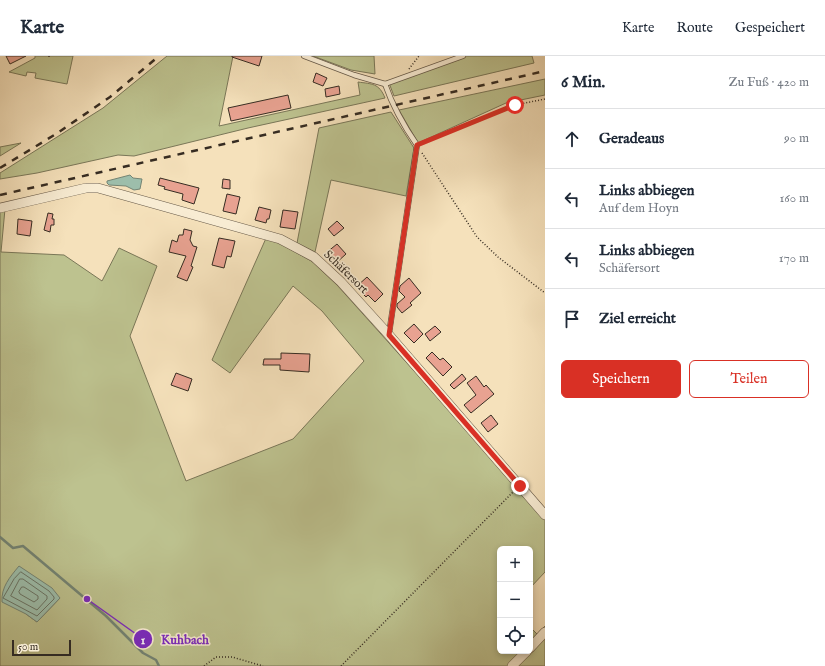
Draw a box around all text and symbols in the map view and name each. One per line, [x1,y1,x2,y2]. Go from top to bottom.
text: Karte [20,16,64,40]
text: Karte [622,19,654,37]
text: Route [676,19,713,37]
text: Gespeichert [735,19,805,37]
text: 6 Min. [561,72,605,93]
text: Zu Fuß · 420 m [728,74,809,91]
route start [506,96,524,114]
icon: ahead [561,128,583,150]
text: Geradeaus [599,129,664,148]
text: 90 m [784,130,809,147]
text: Links abbiegen [599,181,695,200]
icon: left [561,188,583,210]
text: 160 m [779,190,809,207]
text: Auf dem Hoyn [599,200,679,217]
text: Links abbiegen [599,241,695,260]
street label: Schäfersort [321,247,371,297]
icon: left [561,248,583,270]
text: 170 m [779,250,809,267]
text: Schäfersort [599,260,660,277]
icon: arrive [561,308,583,330]
text: Ziel erreicht [599,309,676,328]
button: Speichern [561,360,681,398]
button: Teilen [689,360,809,398]
route end [511,477,529,495]
map controls [497,546,533,654]
button: + [497,546,533,582]
button: − [497,582,533,618]
button: locate [497,618,533,654]
callout: Kuhbach [133,627,217,652]
text: Kuhbach [161,632,210,649]
text: 1 [141,633,146,648]
scale bar [12,638,71,657]
text: 50 m [18,640,38,654]

